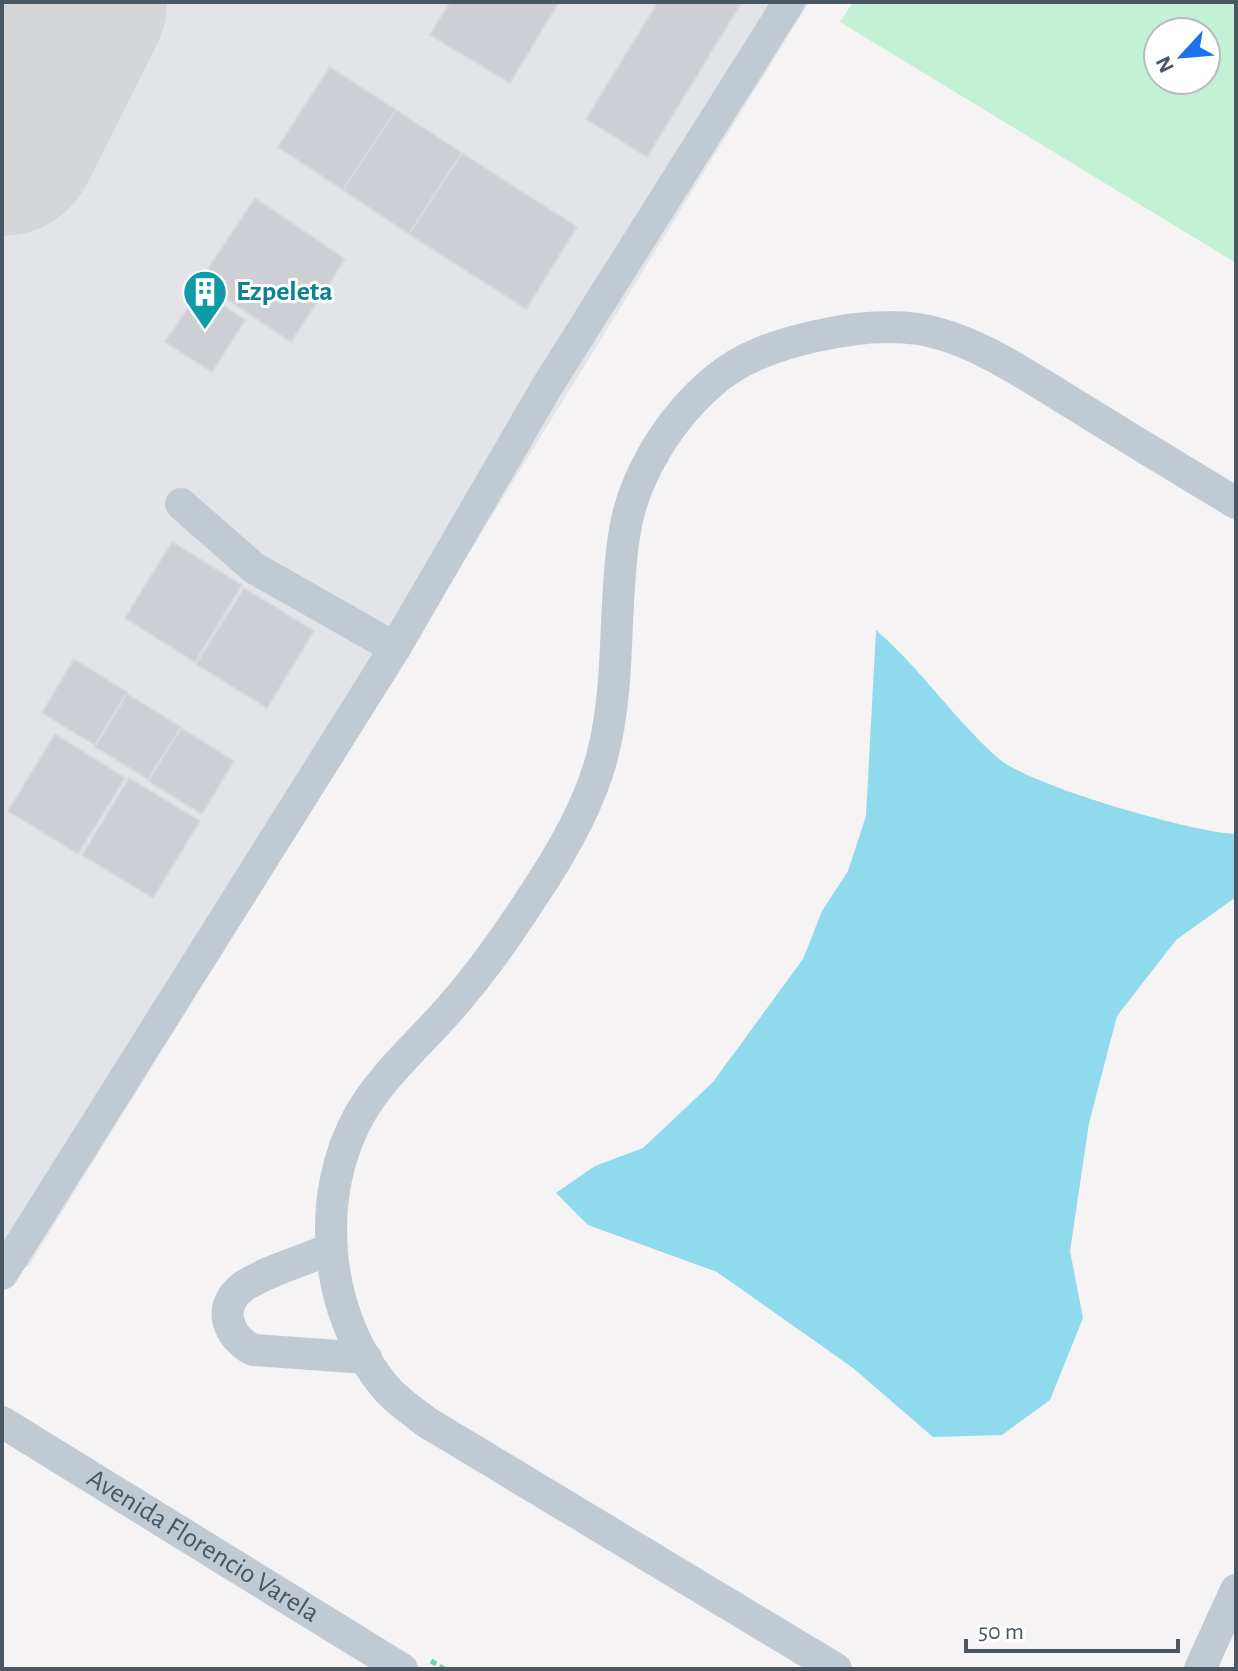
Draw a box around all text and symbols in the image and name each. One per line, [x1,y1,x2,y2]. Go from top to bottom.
north arrow [1142,16,1222,96]
text: N [1152,53,1178,76]
building icon: Ezpeleta [181,268,229,331]
place label: Ezpeleta [236,278,333,306]
street label: Avenida Florencio Varela [82,1464,324,1628]
scale bar [966,1603,1178,1653]
text: 50 m [978,1620,1024,1644]

